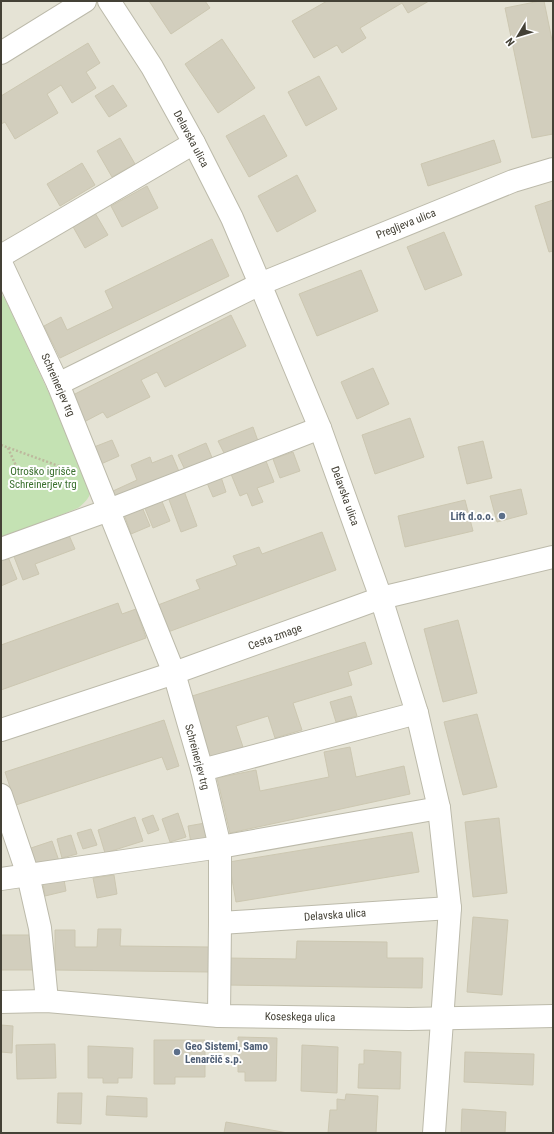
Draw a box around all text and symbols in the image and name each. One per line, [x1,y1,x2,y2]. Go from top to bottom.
north arrow [498,16,538,56]
text: N [503,35,518,49]
street label: Delavska ulica [171,108,211,170]
street label: Pregljeva ulica [374,206,438,242]
street label: Schreinerjev trg [38,351,78,419]
street label: Delavska ulica [328,464,362,528]
park label: Otroško igrišče Schreinerjev trg [9,465,77,491]
place label: Lift d.o.o. [450,510,494,523]
marker: Lift d.o.o. [497,511,507,521]
street label: Cesta zmage [246,621,304,653]
street label: Schreinerjev trg [182,723,212,791]
street label: Delavska ulica [303,906,367,924]
street label: Koseskega ulica [265,1010,335,1024]
place label: Geo Sistemi, Samo Lenarčič s.p. [185,1040,268,1066]
marker: Geo Sistemi, Samo Lenarčič s.p. [172,1047,182,1057]

